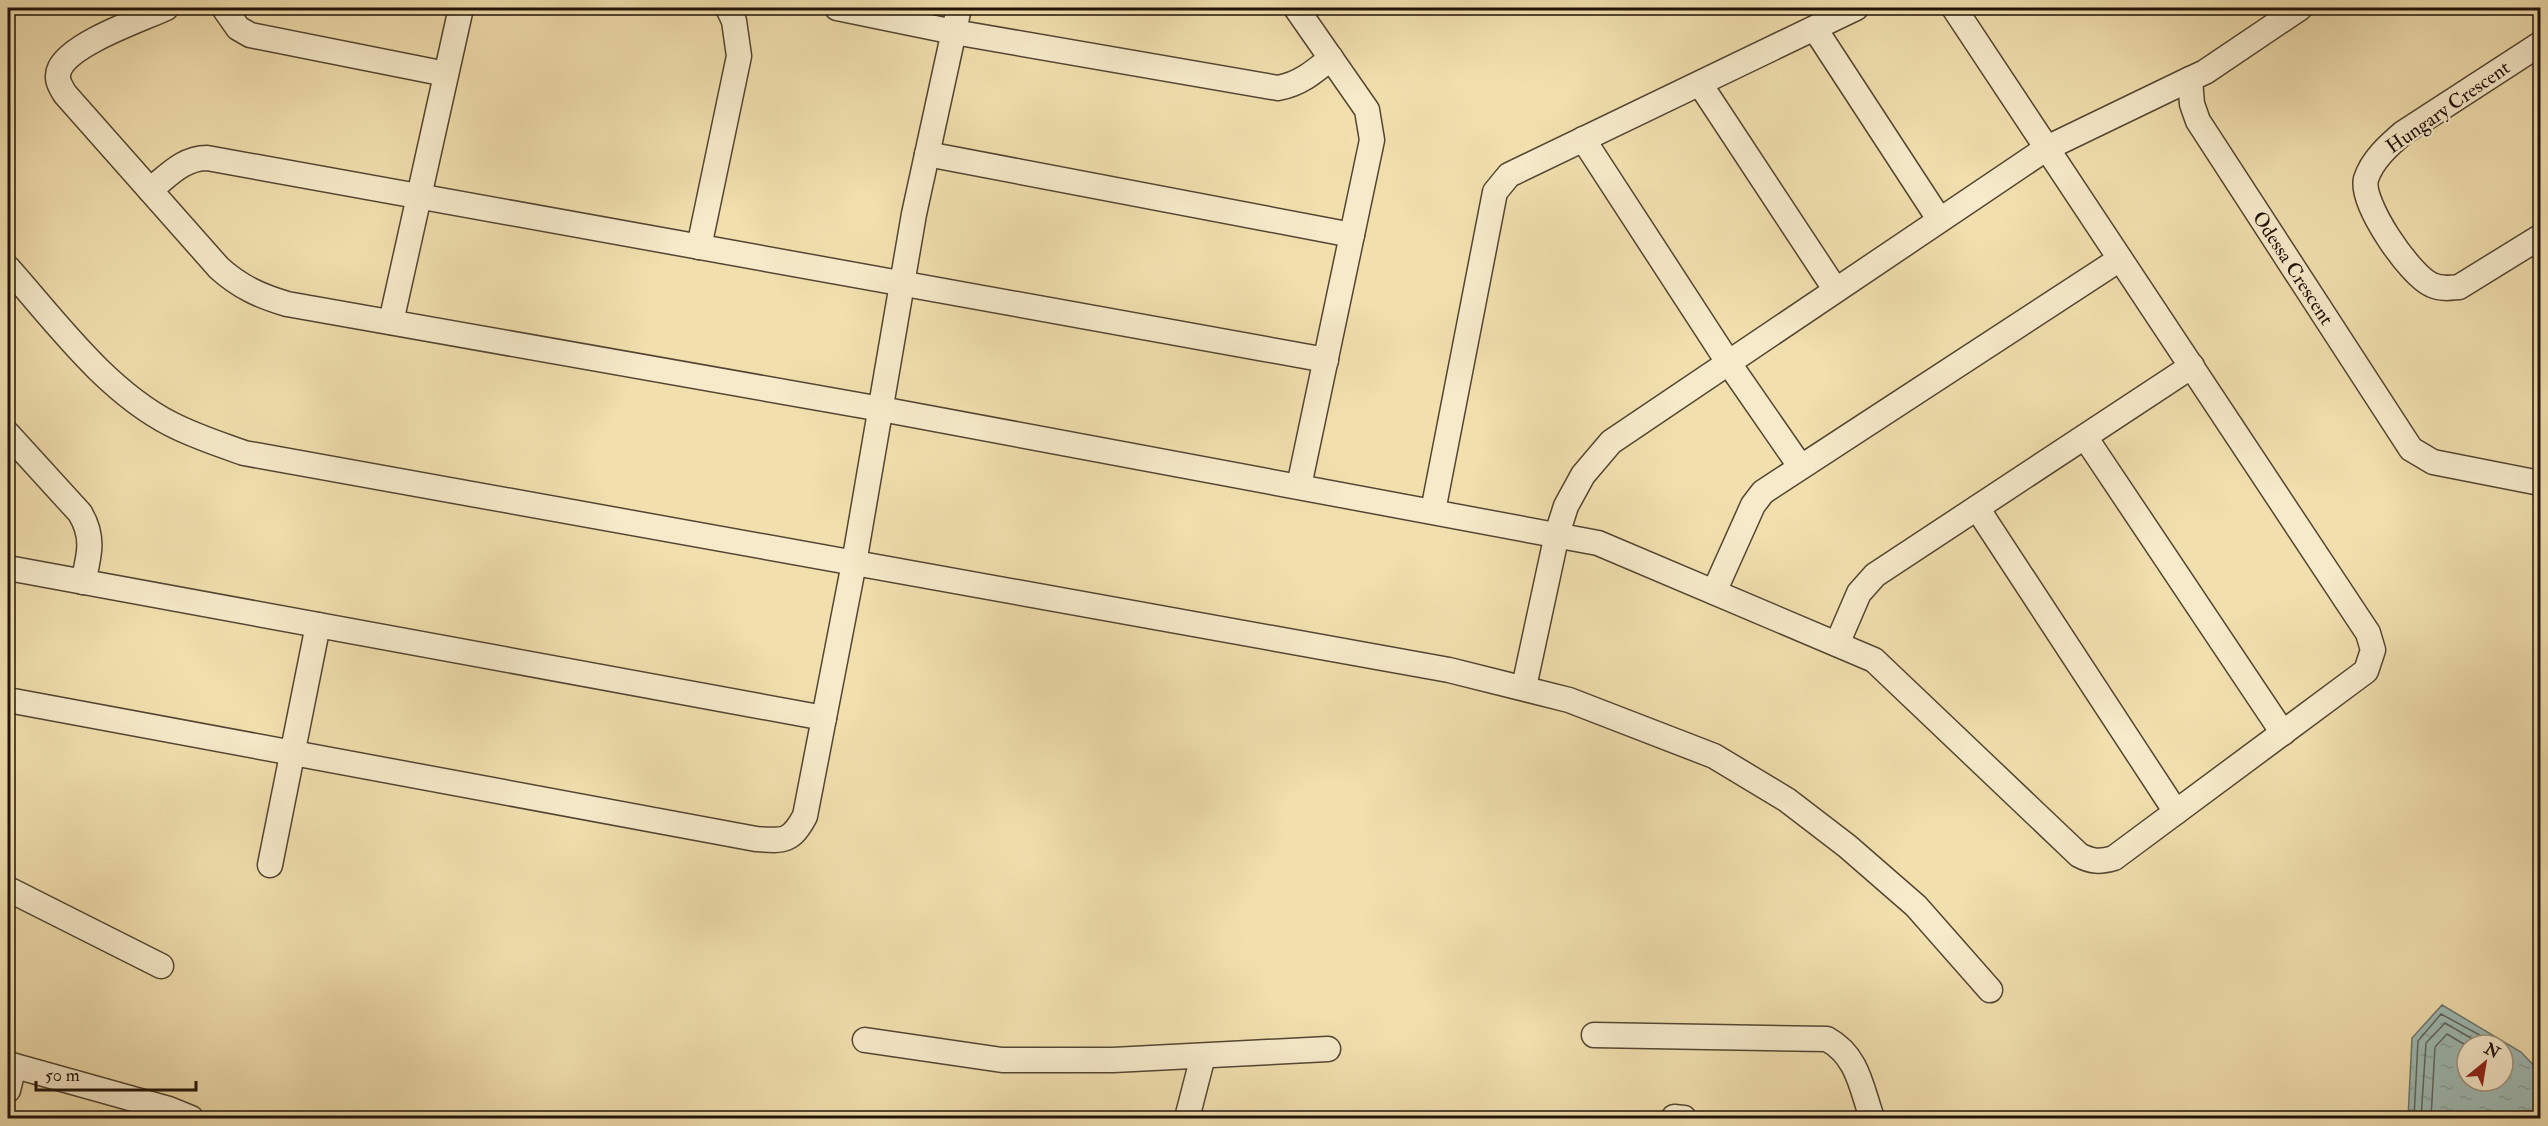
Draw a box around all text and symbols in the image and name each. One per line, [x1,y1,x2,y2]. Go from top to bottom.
street label: Hungary Crescent [2381,55,2515,159]
street label: Odessa Crescent [2247,206,2339,330]
north arrow [2455,1033,2515,1093]
text: N [2480,1038,2504,1063]
scale bar [36,1054,196,1092]
text: 50 m [45,1064,80,1087]

